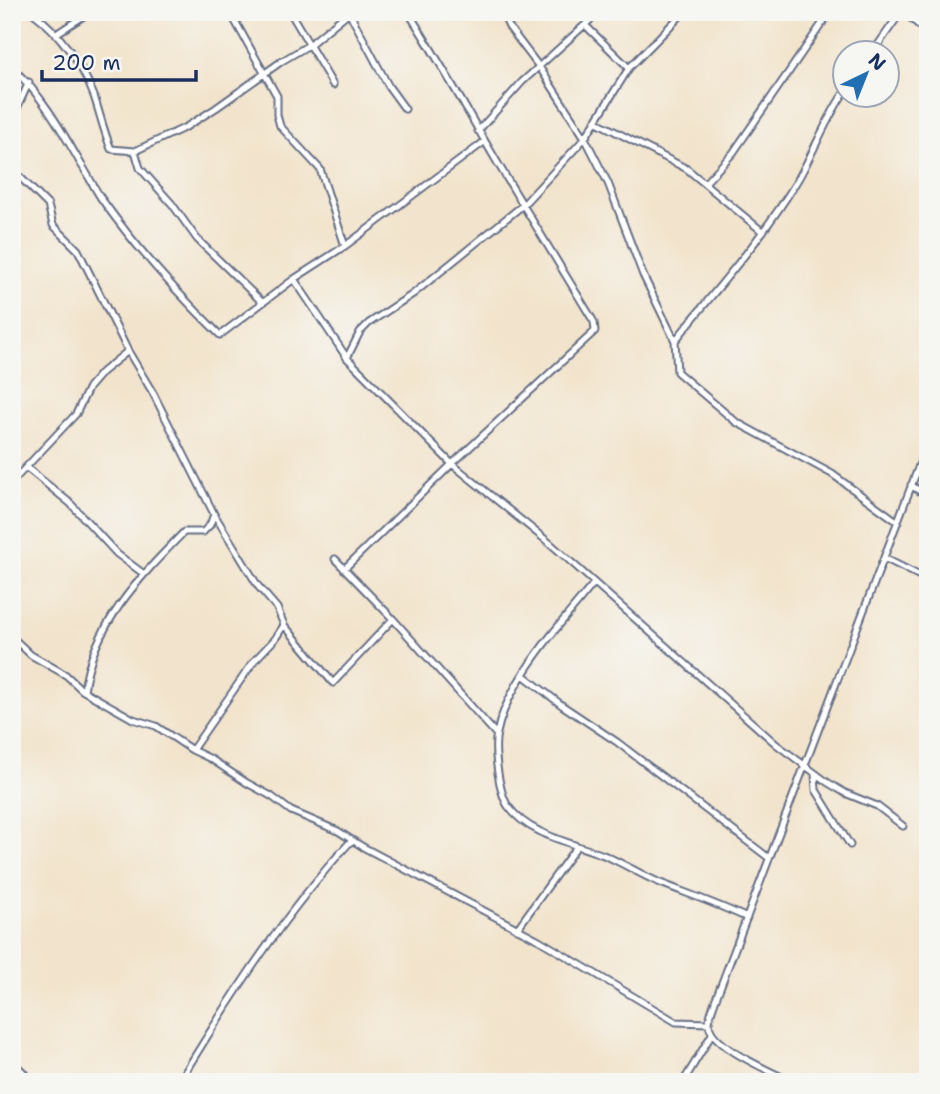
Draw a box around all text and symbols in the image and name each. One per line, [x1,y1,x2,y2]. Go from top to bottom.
scale bar [42,38,196,82]
north arrow [832,38,902,108]
text: N [863,48,891,76]
text: 200 m [52,49,121,77]

